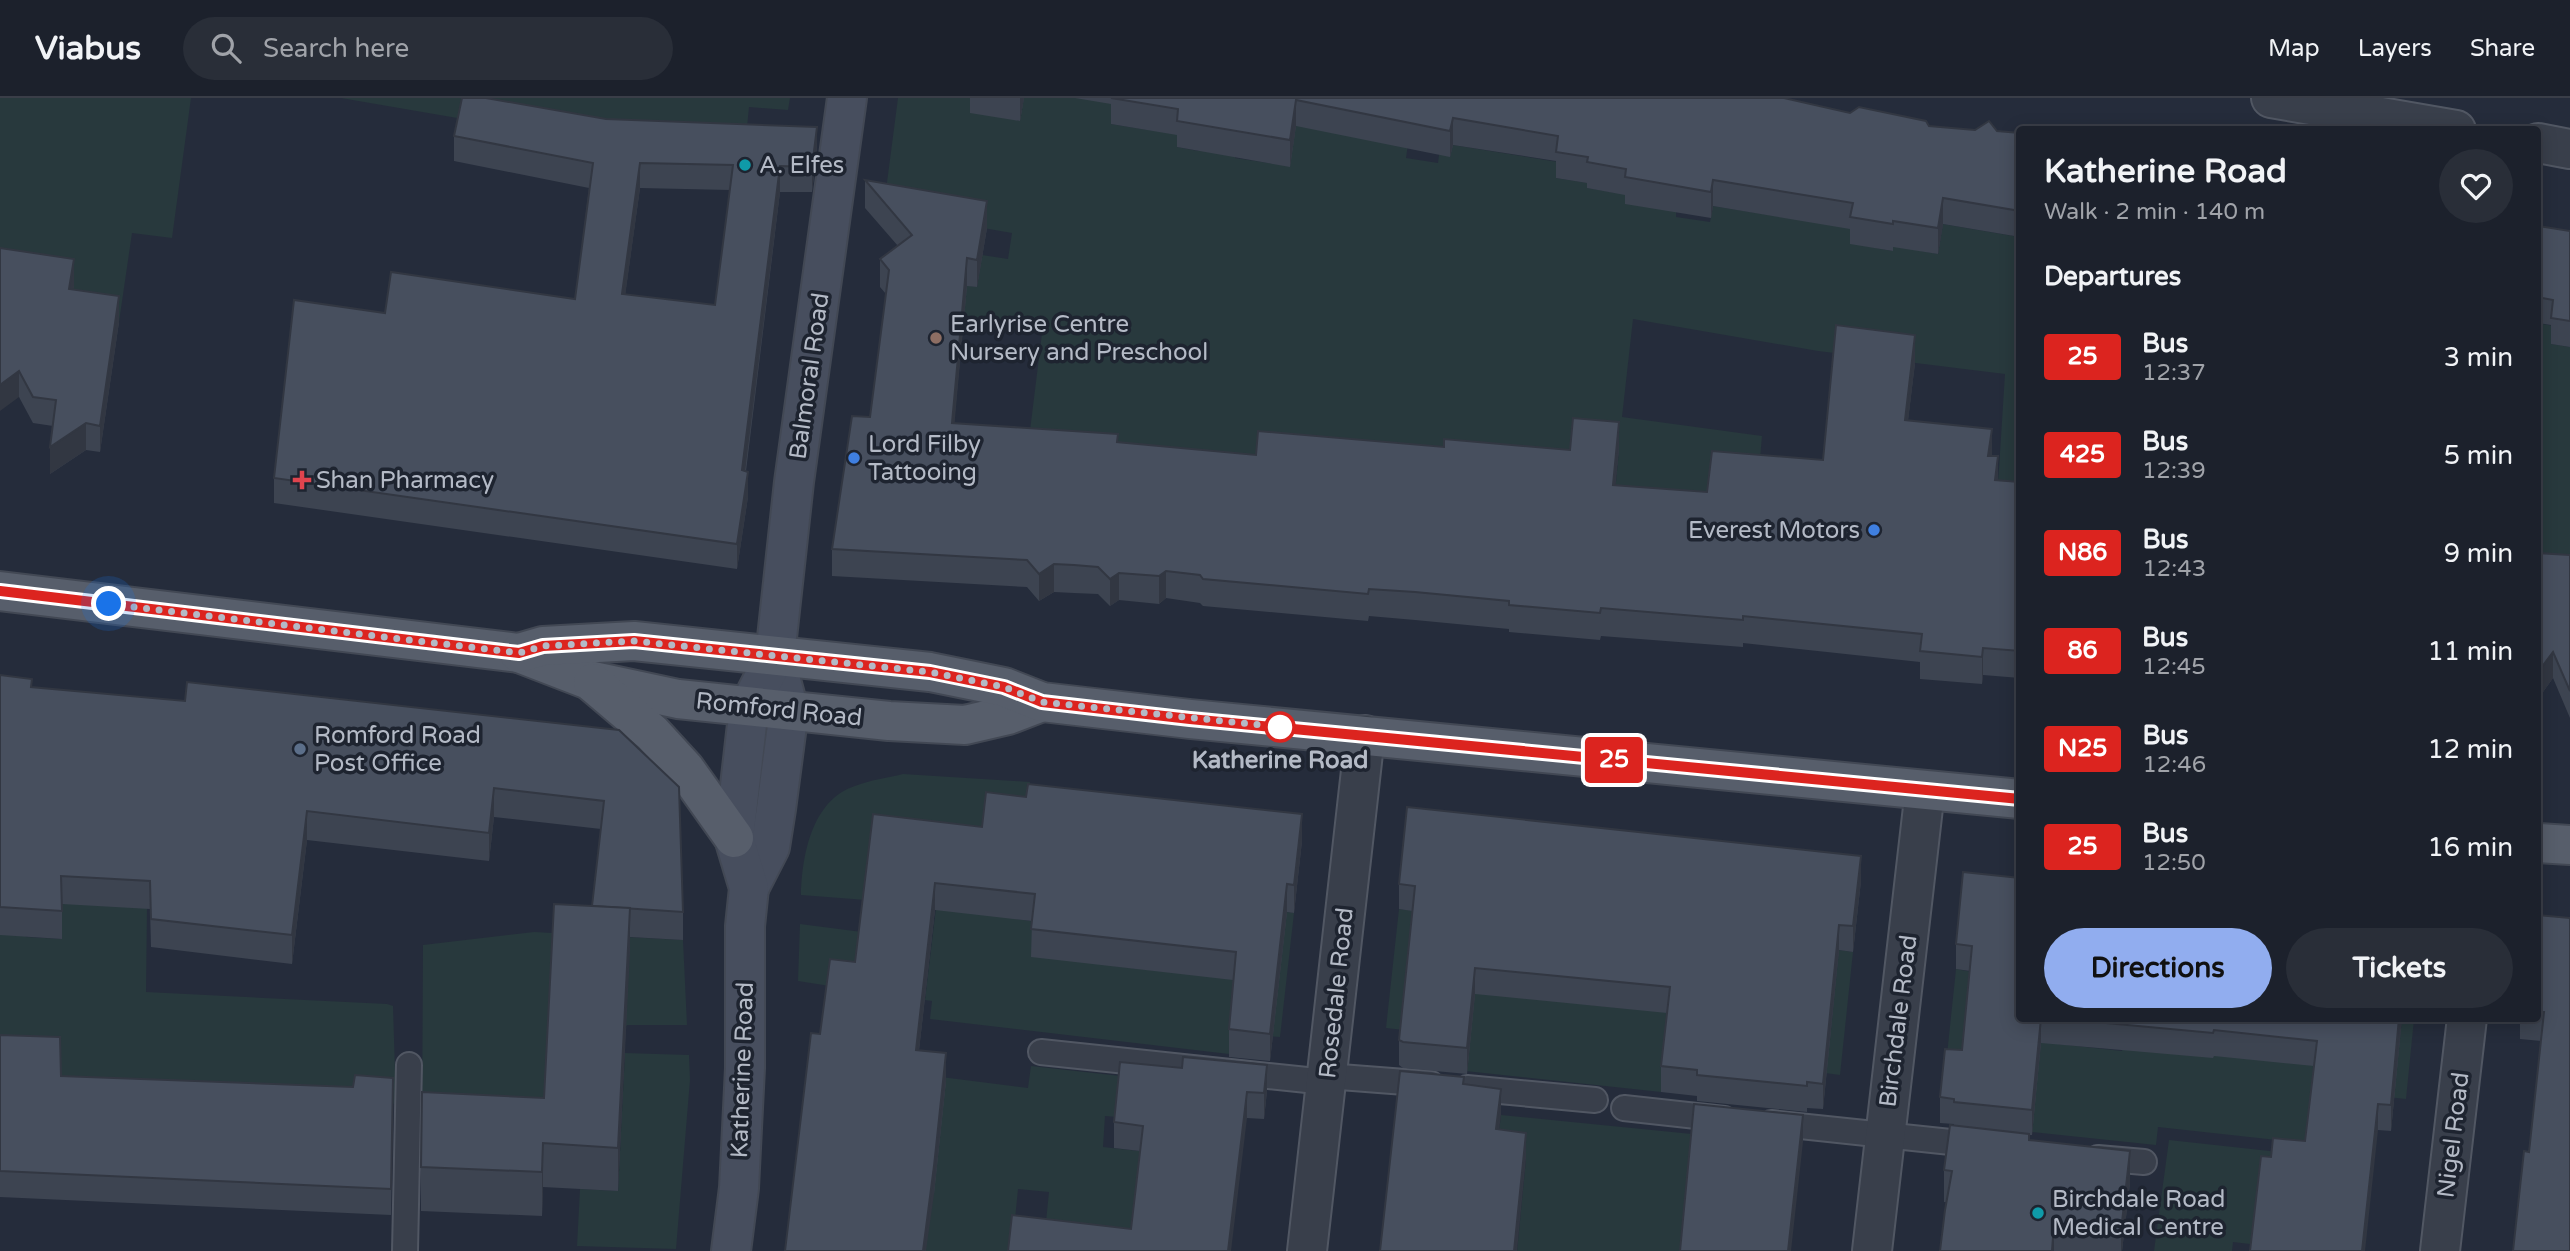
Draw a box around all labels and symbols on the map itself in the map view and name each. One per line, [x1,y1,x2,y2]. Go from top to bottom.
place label: A. Elfes [759,151,844,180]
marker: A. Elfes [737,157,753,173]
street label: Balmoral Road [783,291,836,461]
place label: Earlyrise Centre Nursery and Preschool [950,310,1208,367]
marker: Earlyrise Centre Nursery and Preschool [928,330,944,346]
place label: Lord Filby Tattooing [868,430,981,487]
marker: Lord Filby Tattooing [846,450,862,466]
place label: Shan Pharmacy [316,466,494,495]
marker: Shan Pharmacy [294,472,310,488]
place label: Everest Motors [1688,516,1860,545]
marker: Everest Motors [1866,522,1882,538]
your location [91,586,126,621]
street label: Romford Road [694,686,864,733]
marker: Katherine Road [1265,712,1295,742]
place label: Romford Road Post Office [314,721,481,778]
line badge: 25 [1582,737,1646,783]
marker: Romford Road Post Office [292,741,308,757]
place label: Katherine Road [1192,746,1368,775]
street label: Rosedale Road [1313,906,1360,1080]
street label: Birchdale Road [1874,933,1923,1109]
street label: Katherine Road [725,981,760,1159]
street label: Nigel Road [2431,1071,2476,1199]
place label: Birchdale Road Medical Centre [2052,1185,2225,1242]
marker: Birchdale Road Medical Centre [2030,1205,2046,1221]

